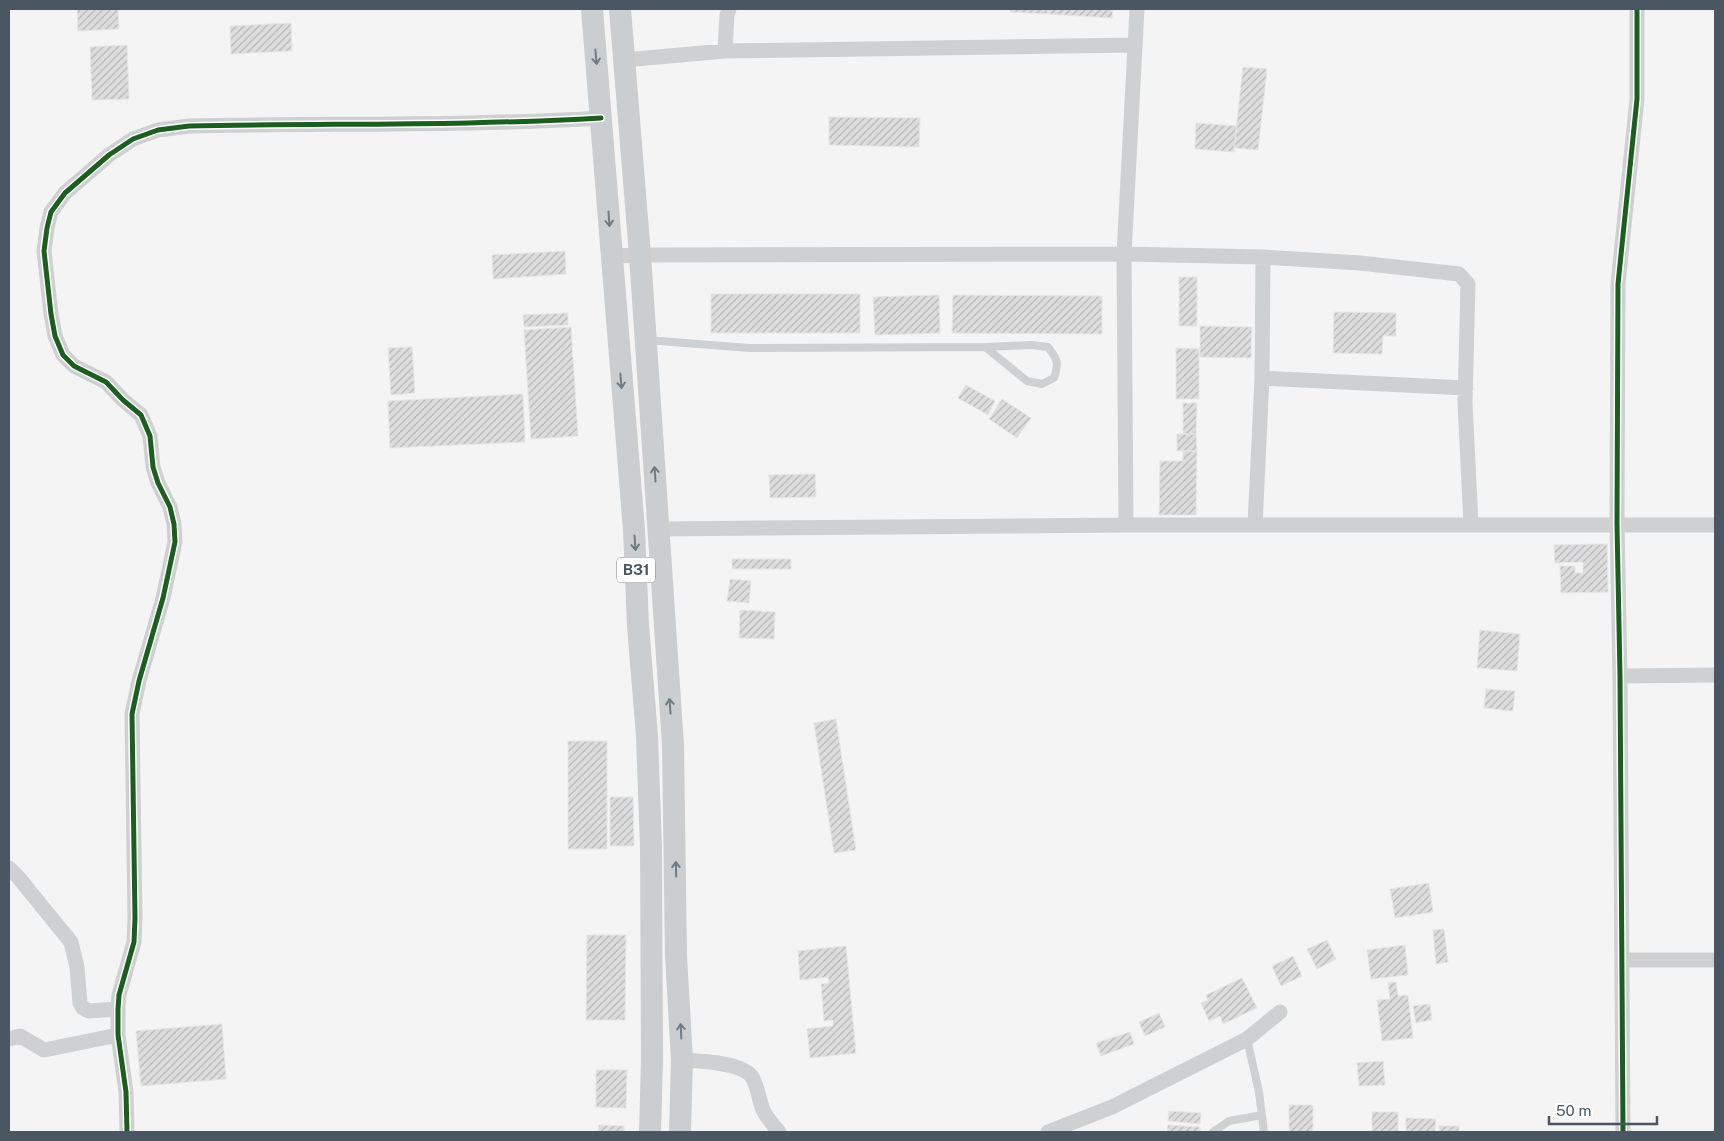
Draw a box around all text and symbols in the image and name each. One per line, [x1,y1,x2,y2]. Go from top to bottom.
one-way arrow [591,49,601,65]
one-way arrow [605,211,614,227]
one-way arrow [617,373,626,389]
one-way arrow [650,467,660,483]
one-way arrow [630,535,639,551]
road number: B31 [617,558,655,582]
one-way arrow [666,699,675,715]
one-way arrow [671,861,680,877]
one-way arrow [676,1023,685,1039]
scale bar [1549,1094,1656,1126]
text: 50 m [1556,1102,1591,1119]

